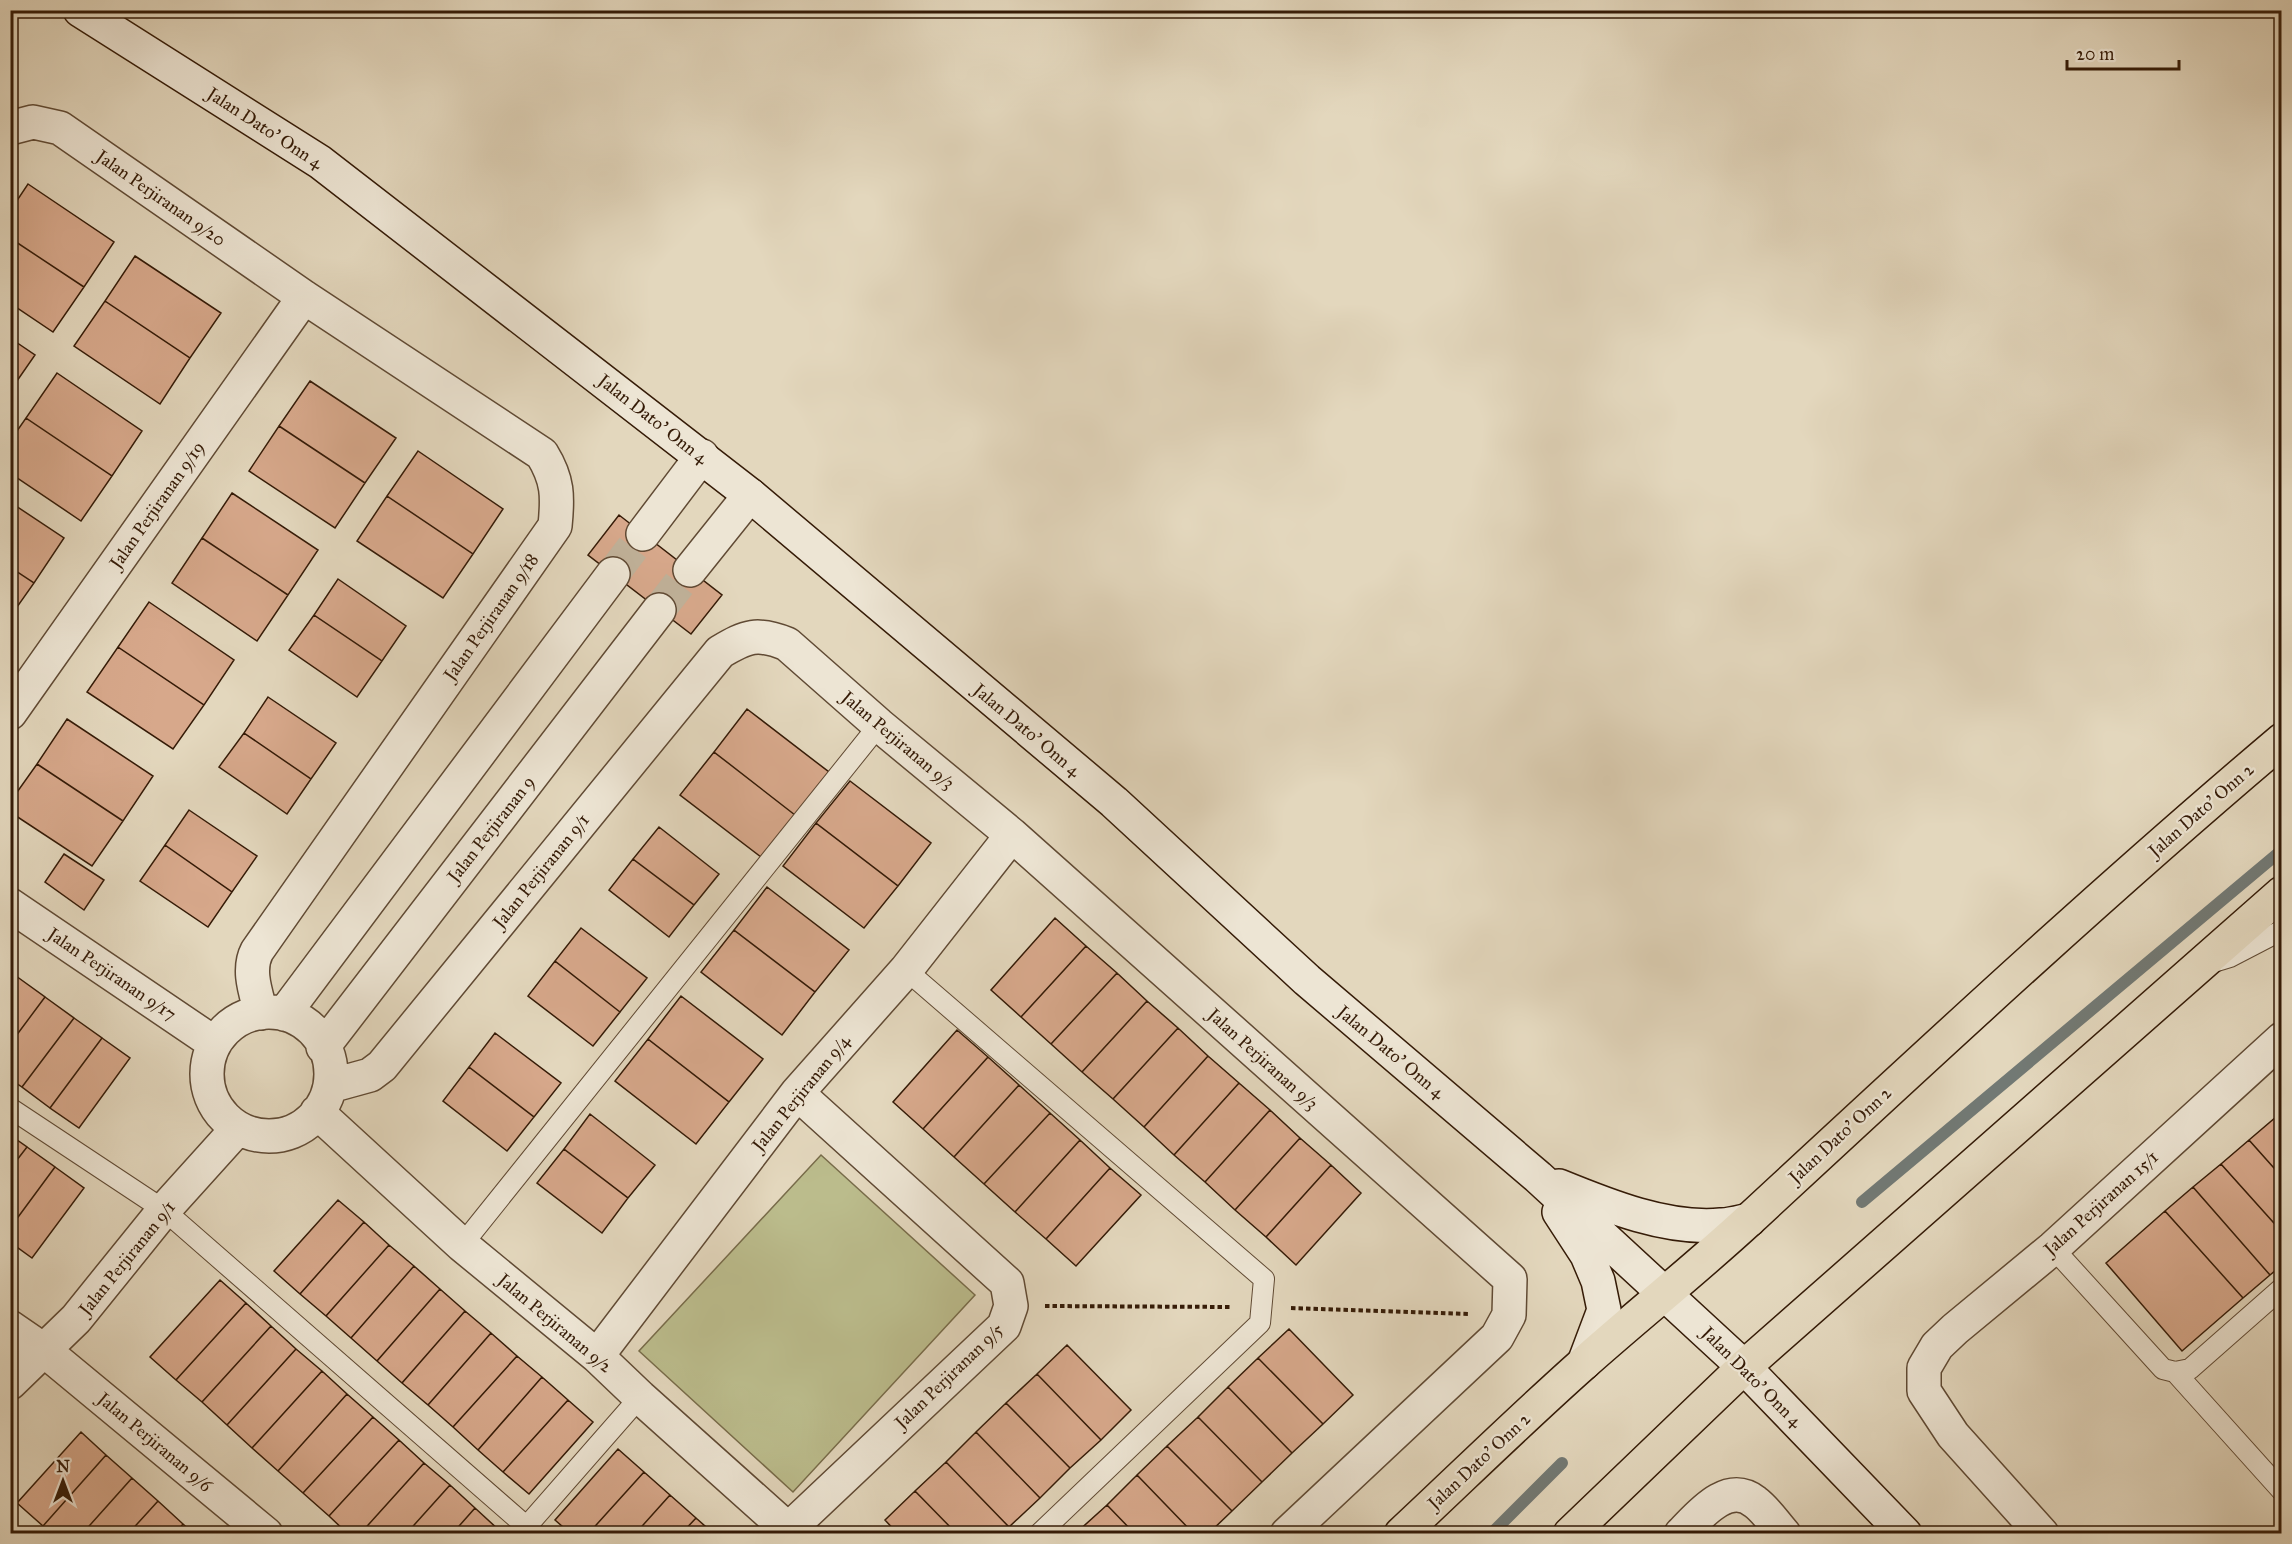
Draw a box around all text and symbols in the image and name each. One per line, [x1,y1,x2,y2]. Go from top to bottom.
scale bar [2067,33,2180,71]
text: 20 m [2076,43,2114,65]
street label: Jalan Dato' Onn 4 [201,81,328,175]
street label: Jalan Perjiranan 9/20 [90,144,230,252]
street label: Jalan Dato' Onn 4 [591,368,713,470]
street label: Jalan Perjiranan 9/19 [104,437,210,575]
street label: Jalan Perjiranan 9/18 [438,549,544,687]
street label: Jalan Dato' Onn 4 [967,677,1086,783]
street label: Jalan Perjiranan 9/3 [835,685,959,795]
street label: Jalan Dato' Onn 2 [2142,758,2259,864]
street label: Jalan Perjiranan 9 [441,771,540,889]
street label: Jalan Perjiranan 9/1 [487,809,595,935]
street label: Jalan Perjiranan 9/17 [41,922,181,1026]
street label: Jalan Dato' Onn 4 [1331,999,1450,1105]
street label: Jalan Perjiranan 9/3 [1201,1002,1323,1115]
street label: Jalan Perjiranan 9/4 [746,1030,856,1158]
street label: Jalan Dato' Onn 2 [1783,1082,1897,1190]
street label: Jalan Perjiranan 15/1 [2038,1146,2163,1262]
street label: Jalan Perjiranan 9/1 [73,1196,181,1322]
street label: Jalan Perjiranan 9/2 [491,1267,617,1378]
street label: Jalan Perjiranan 9/5 [889,1318,1009,1435]
street label: Jalan Dato' Onn 4 [1695,1321,1808,1433]
street label: Jalan Perjiranan 9/6 [91,1386,217,1498]
street label: Jalan Dato' Onn 2 [1422,1408,1536,1516]
north arrow [33,1451,93,1511]
text: N [56,1457,70,1476]

